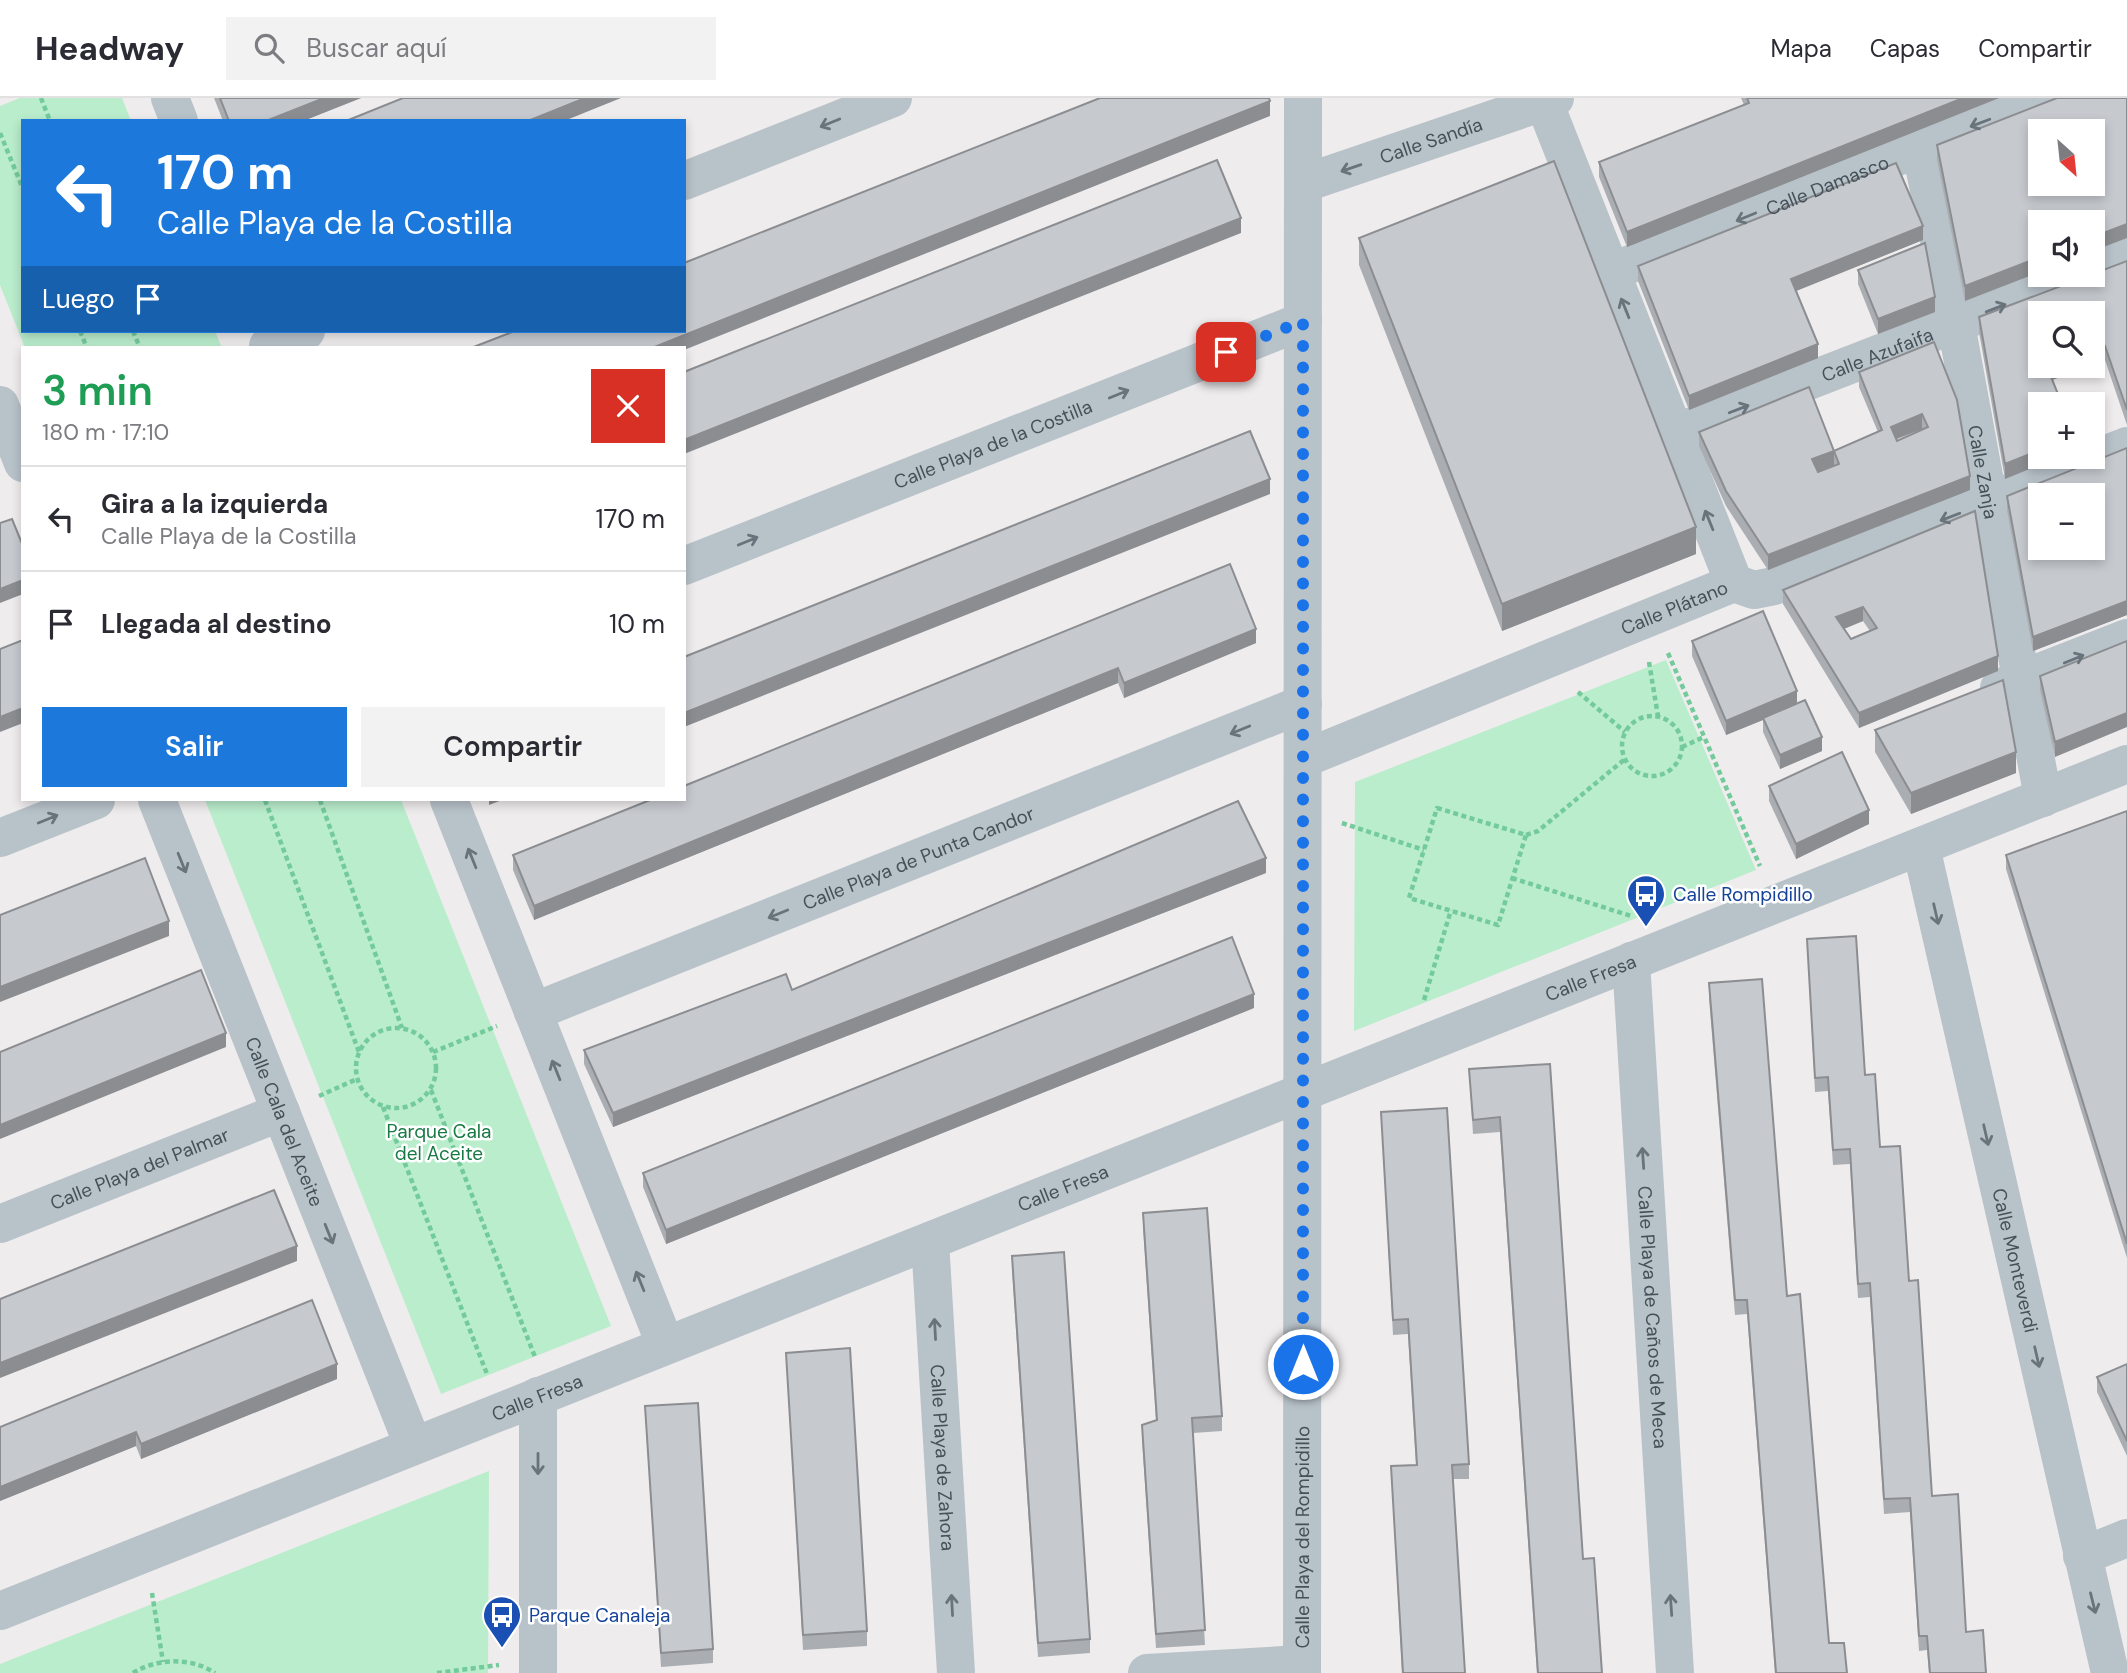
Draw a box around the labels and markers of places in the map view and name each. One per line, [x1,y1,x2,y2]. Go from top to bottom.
pin [1196,322,1256,382]
bus stop icon: Calle Rompidillo [1625,873,1667,928]
place label: Calle Rompidillo [1673,882,1813,907]
bus stop icon: Parque Canaleja [481,1594,523,1649]
place label: Parque Canaleja [529,1603,670,1628]

